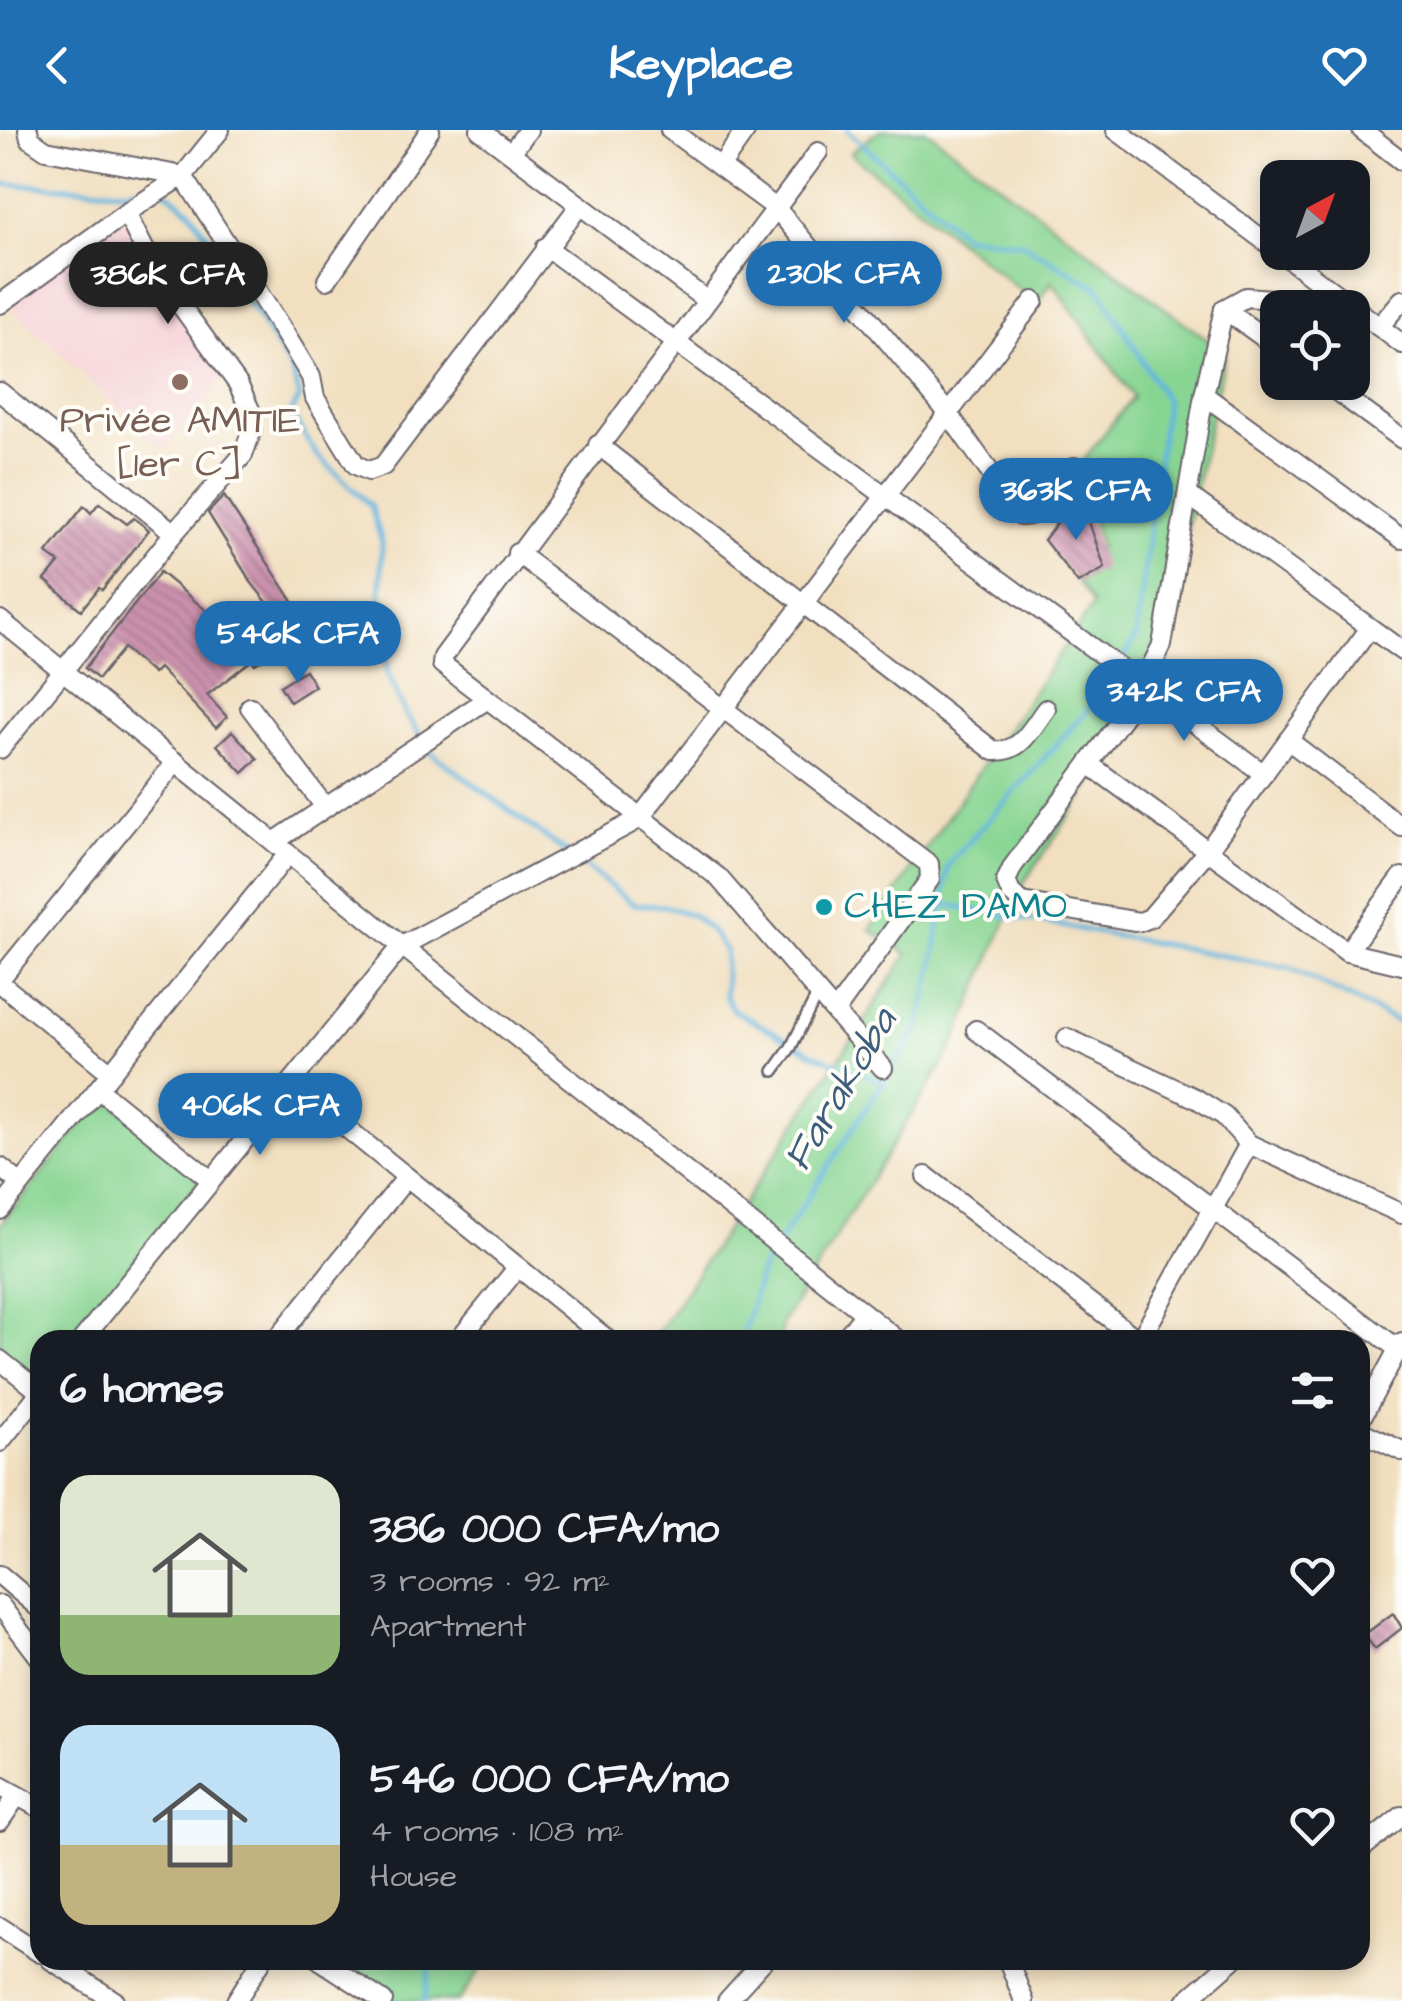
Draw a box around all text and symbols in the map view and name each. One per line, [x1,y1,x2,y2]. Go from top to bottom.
text: Keyplace [609,34,793,96]
icon: back [30,38,85,93]
icon: heart [1317,38,1372,93]
north arrow [1260,160,1370,270]
map controls [1260,160,1370,400]
pin: 230K CFA [741,241,947,326]
pin: 386K CFA [65,242,271,327]
text: 230K CFA [768,251,920,296]
text: 386K CFA [91,252,245,297]
button: locate [1260,290,1370,400]
marker: Privée AMITIE [1er C] [169,371,191,393]
place label: Privée AMITIE [1er C] [60,395,300,491]
pin: 363K CFA [973,458,1179,543]
text: 363K CFA [1001,468,1151,513]
pin: 546K CFA [195,601,401,686]
text: 546K CFA [217,611,379,656]
pin: 342K CFA [1081,659,1287,744]
text: 342K CFA [1107,669,1261,714]
place label: CHEZ DAMO [844,881,1067,933]
marker: CHEZ DAMO [813,896,835,918]
water label: Farakoba [771,997,912,1181]
pin: 406K CFA [157,1073,363,1158]
text: 406K CFA [180,1083,340,1128]
text: 6 homes [60,1361,224,1419]
icon: filters [1285,1363,1340,1418]
text: 386 000 CFA/mo [370,1501,719,1559]
icon: home [140,1515,260,1635]
icon: heart [1285,1548,1340,1603]
text: 3 rooms · 92 m² [370,1559,610,1604]
text: Apartment [370,1604,526,1649]
text: 546 000 CFA/mo [370,1751,729,1809]
icon: home [140,1765,260,1885]
icon: heart [1285,1798,1340,1853]
text: 4 rooms · 108 m² [370,1809,624,1854]
text: House [370,1854,457,1899]

